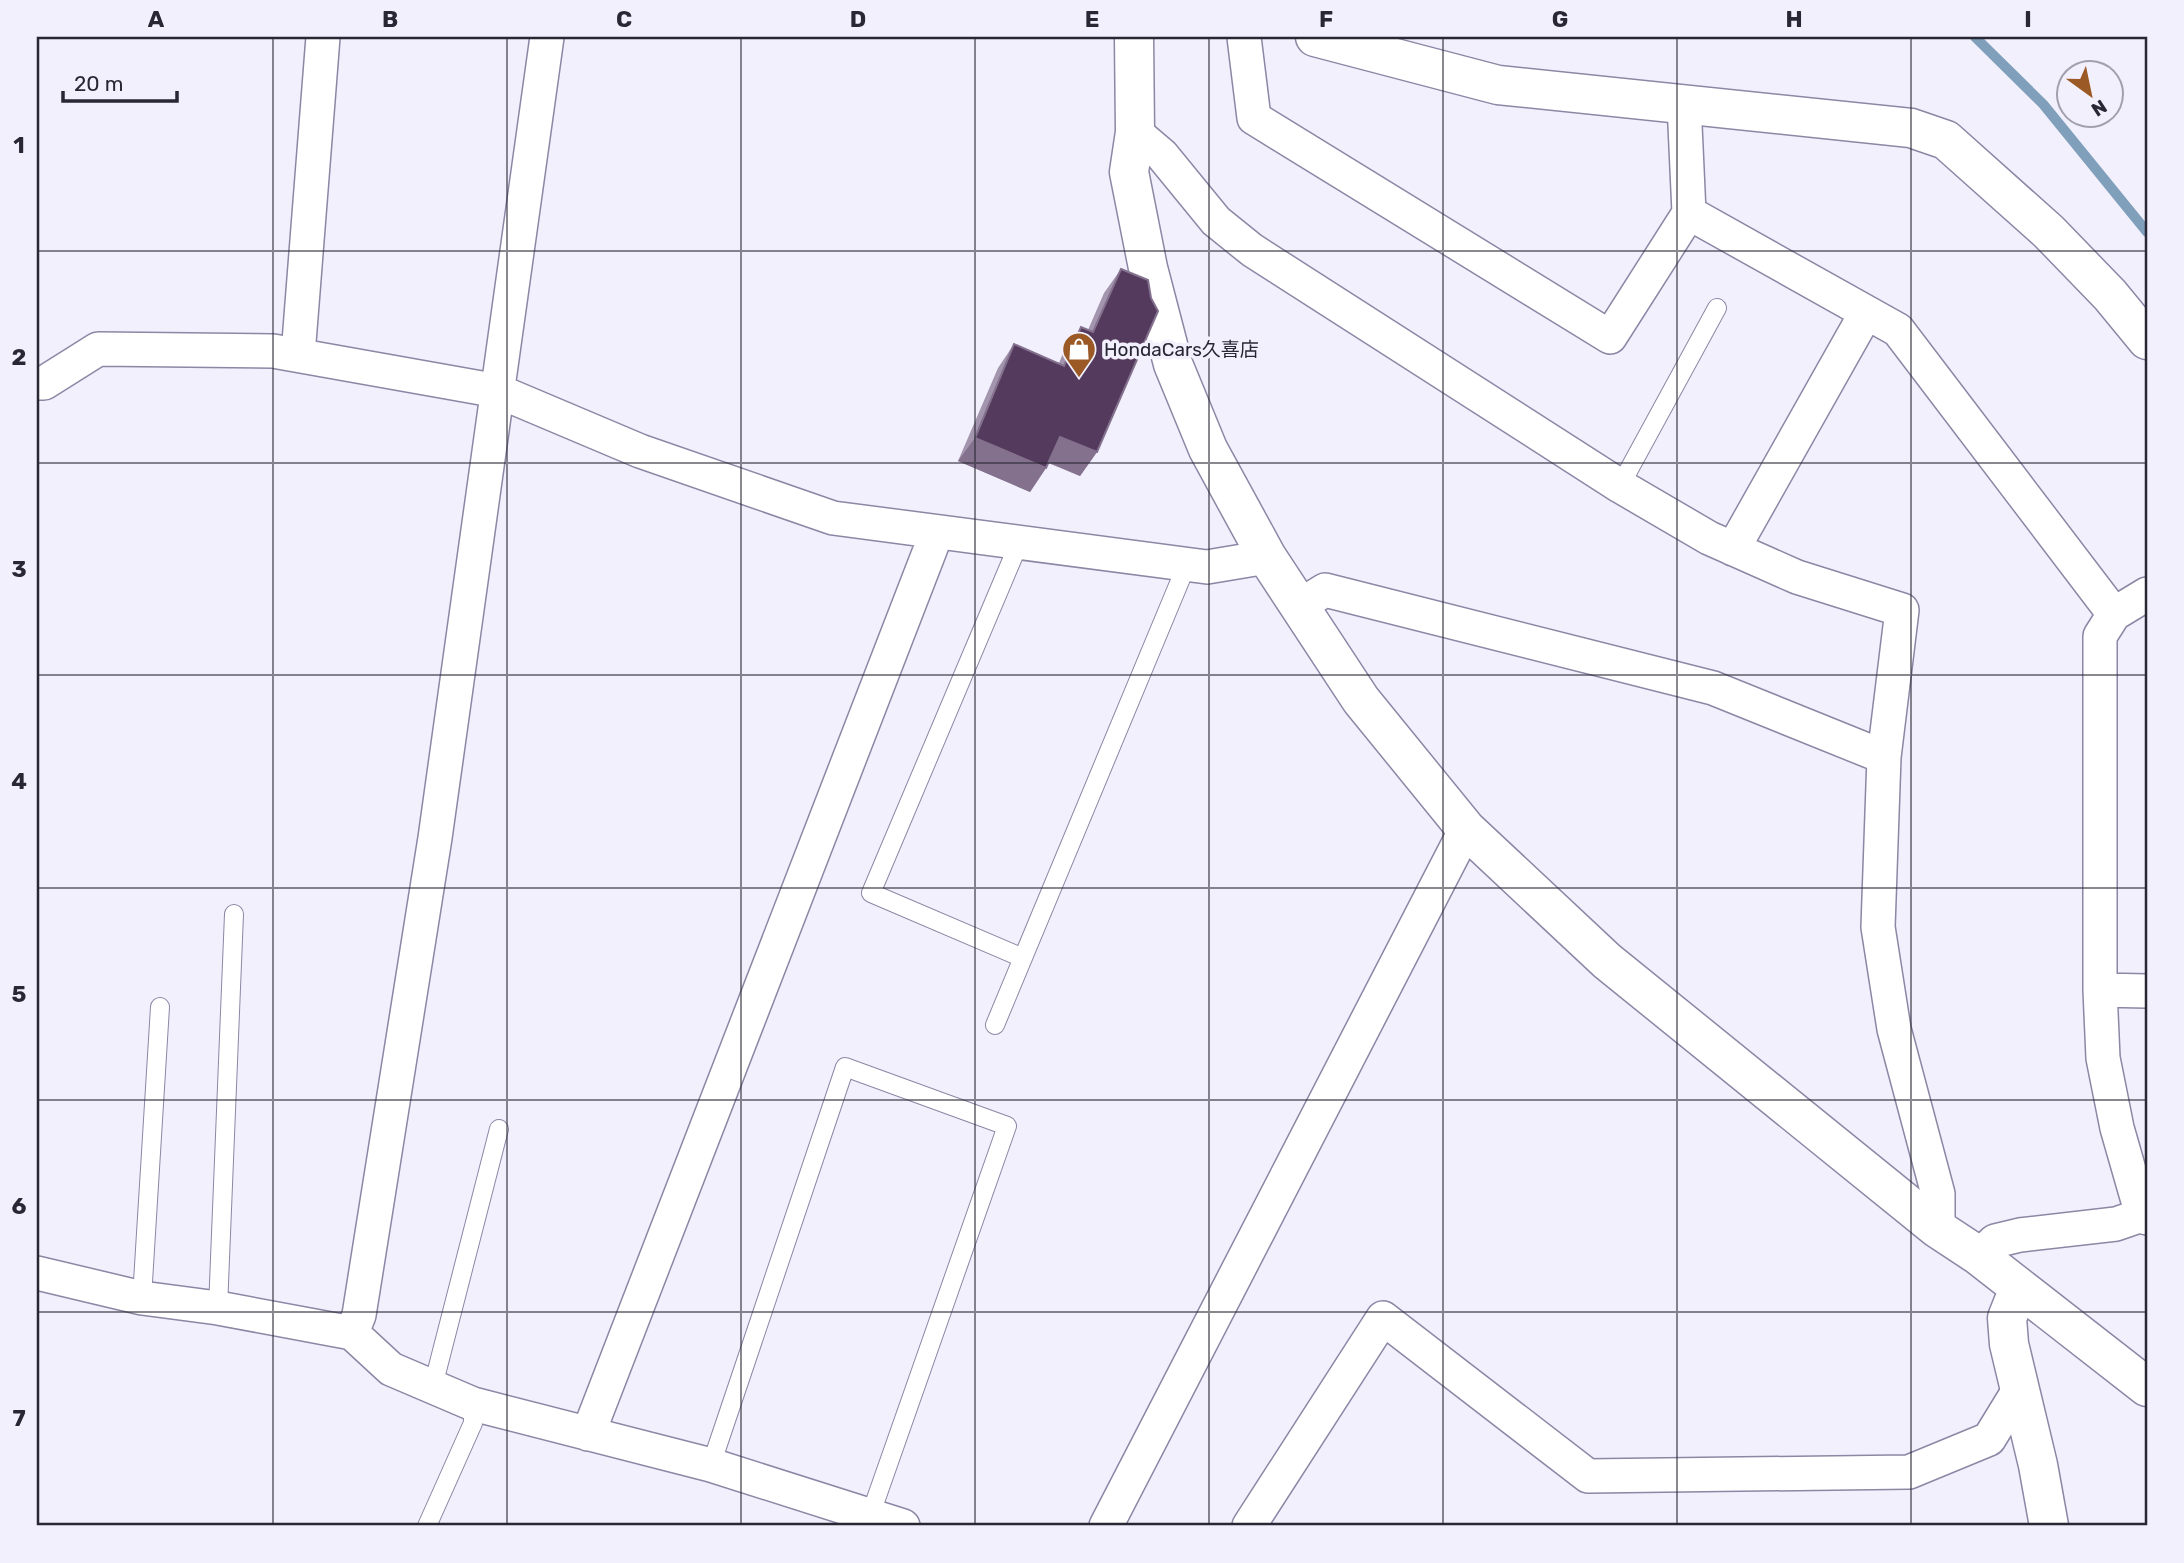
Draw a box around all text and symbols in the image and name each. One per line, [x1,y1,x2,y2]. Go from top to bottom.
text: A [148,5,165,33]
text: B [382,5,398,33]
text: C [616,5,632,33]
text: D [850,5,866,33]
text: E [1085,5,1099,33]
text: F [1319,5,1333,33]
text: G [1552,5,1568,33]
text: H [1785,5,1803,33]
text: I [2024,5,2032,33]
scale bar [63,60,177,104]
north arrow [2054,60,2124,130]
text: 20 m [74,71,123,96]
text: N [2087,94,2111,121]
text: 1 [13,131,25,159]
shop icon: HondaCars久喜店 [1060,330,1098,379]
place label: HondaCars久喜店 [1104,338,1259,361]
text: 2 [12,343,26,371]
text: 3 [11,555,27,583]
text: 4 [11,767,27,795]
text: 5 [12,980,27,1008]
text: 6 [12,1192,27,1220]
text: 7 [12,1404,26,1432]

